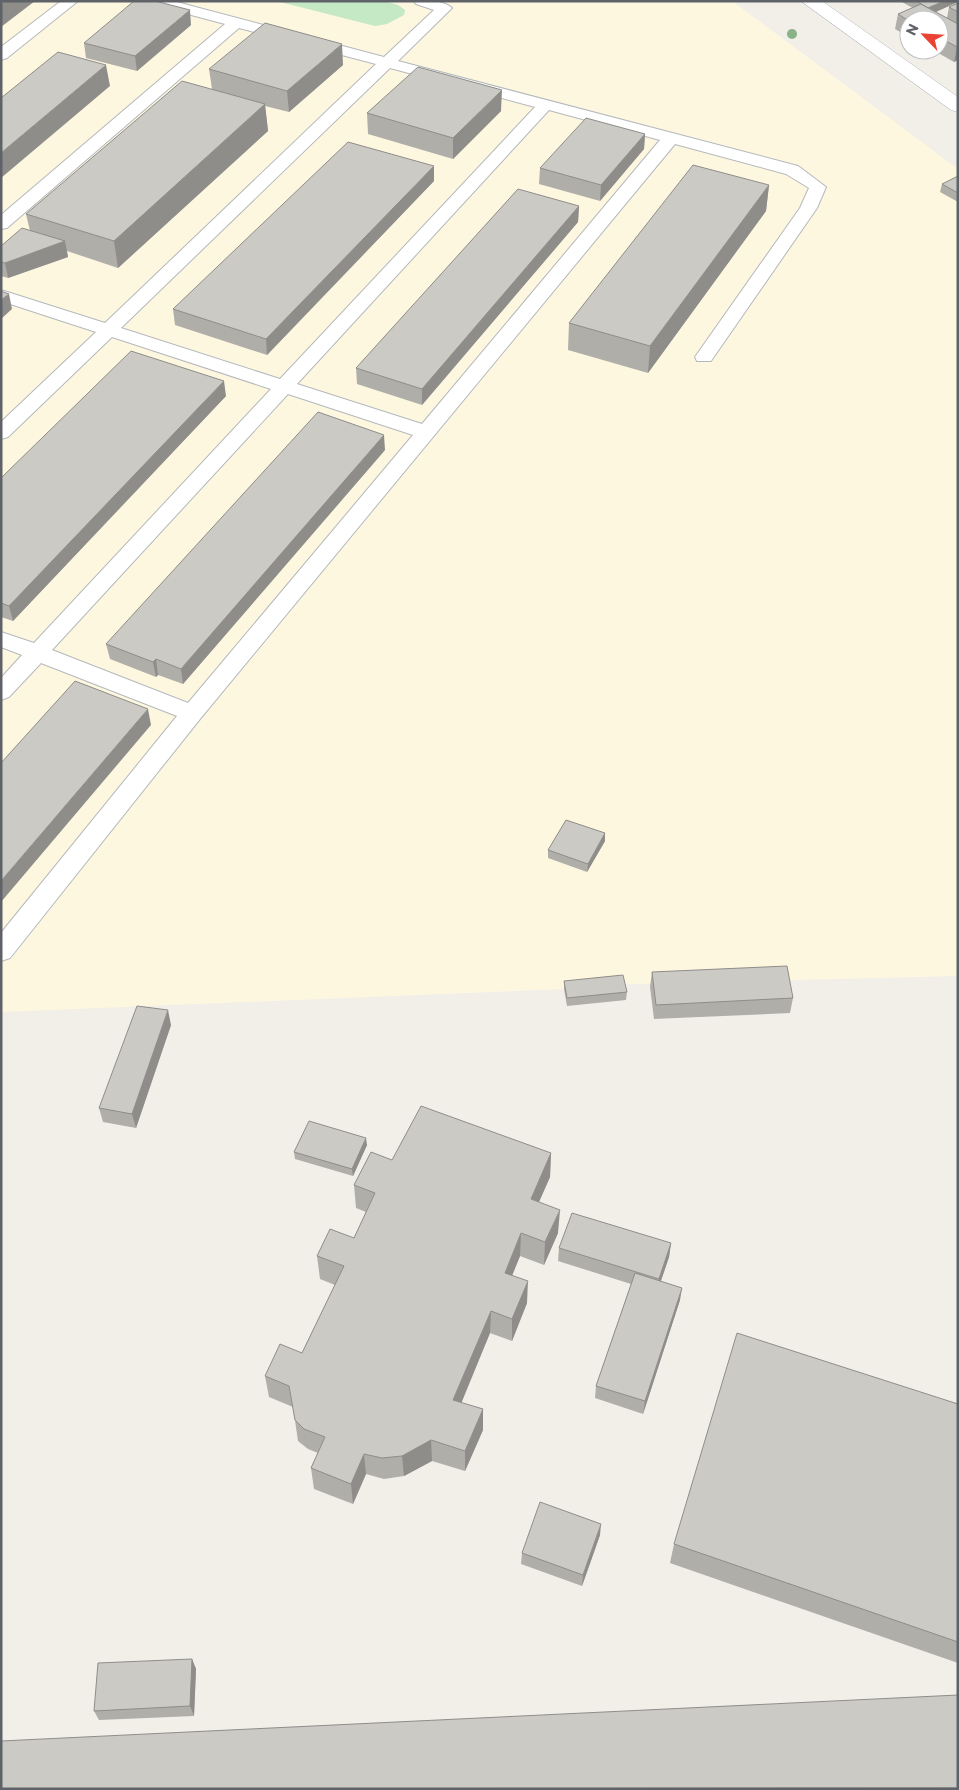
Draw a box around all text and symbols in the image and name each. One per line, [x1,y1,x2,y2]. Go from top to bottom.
north arrow [899,10,949,60]
text: N [902,21,922,38]

